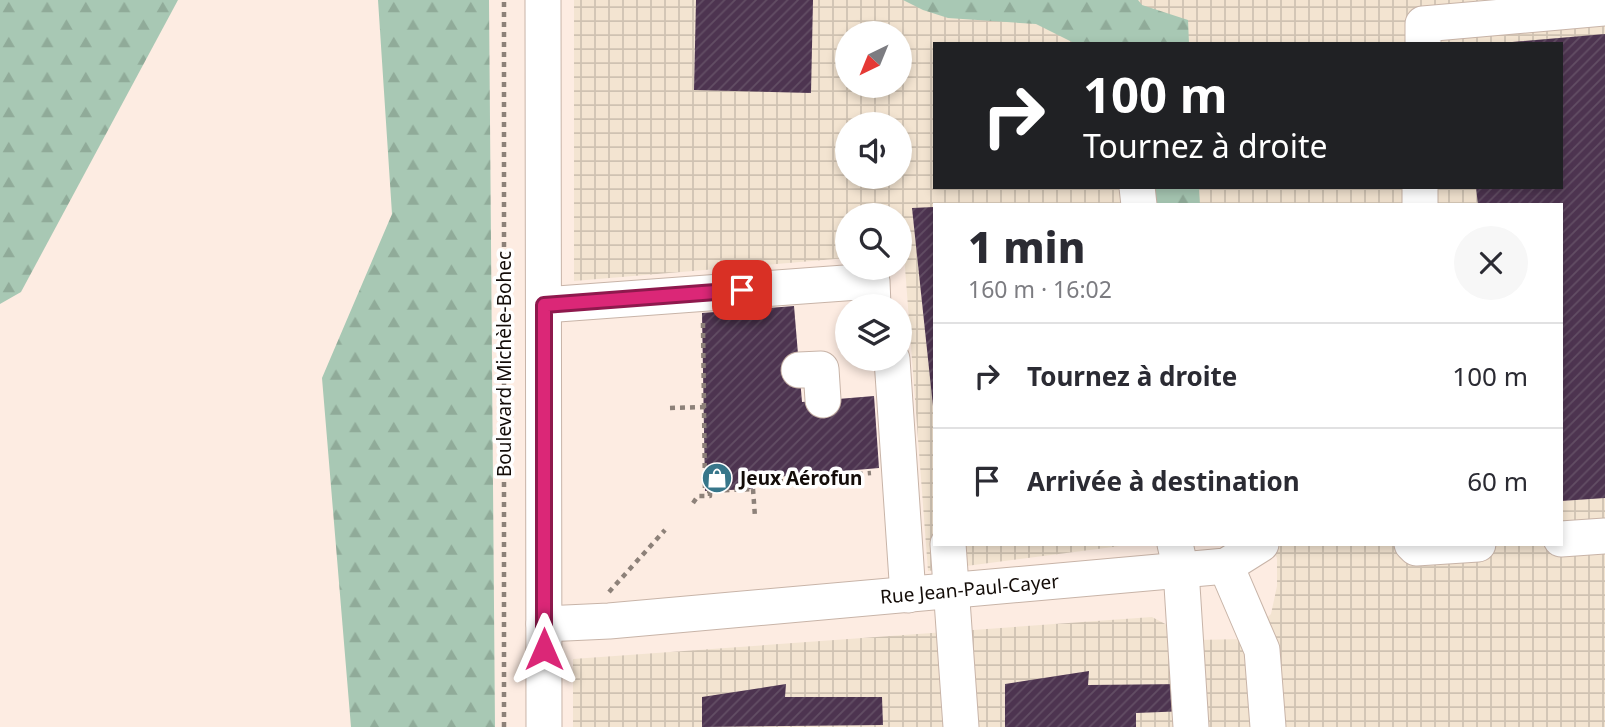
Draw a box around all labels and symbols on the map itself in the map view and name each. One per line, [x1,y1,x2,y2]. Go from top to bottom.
north arrow [835,21,912,98]
street label: Boulevard Michèle-Bohec [491,251,517,477]
pin [712,260,772,320]
shop icon: Jeux Aérofun [700,461,734,495]
place label: Jeux Aérofun [738,465,862,491]
street label: Rue Jean-Paul-Cayer [879,568,1060,610]
position arrow [507,612,581,686]

